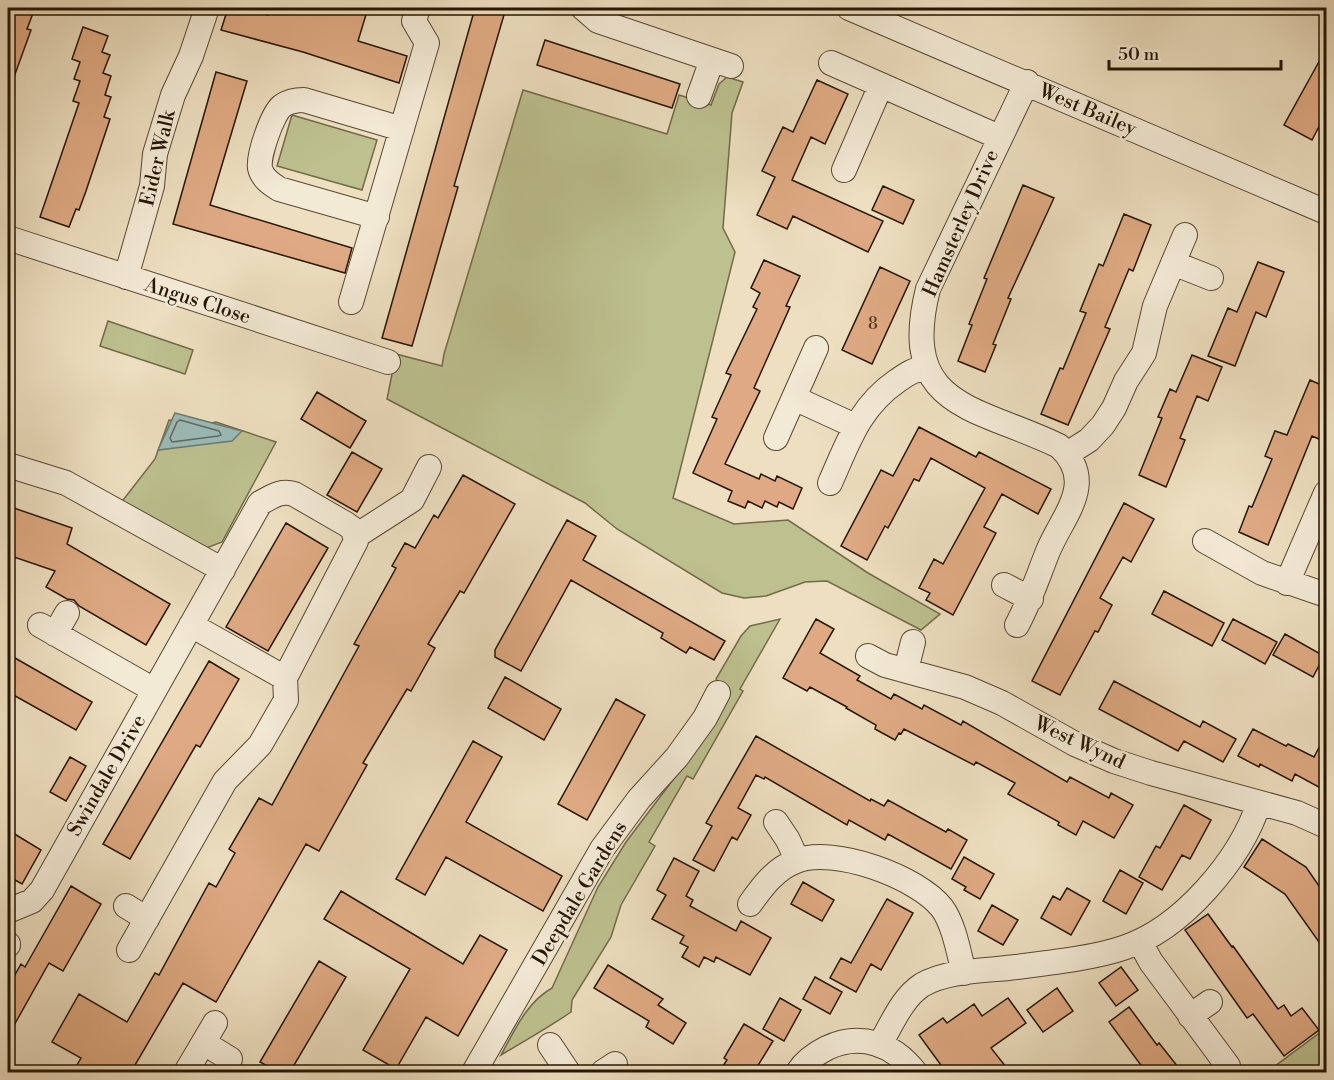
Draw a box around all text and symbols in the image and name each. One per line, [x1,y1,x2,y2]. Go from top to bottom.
scale bar [1109,33,1282,71]
text: 50 m [1118,43,1160,66]
street label: West Bailey [1034,78,1140,142]
street label: Eider Walk [135,106,182,209]
street label: Hamsterley Drive [918,146,1005,301]
street label: Angus Close [140,272,254,330]
house number: 8 [868,314,878,334]
street label: Swindale Drive [62,711,152,841]
street label: West Wynd [1029,711,1130,776]
street label: Deepdale Gardens [527,817,633,971]

